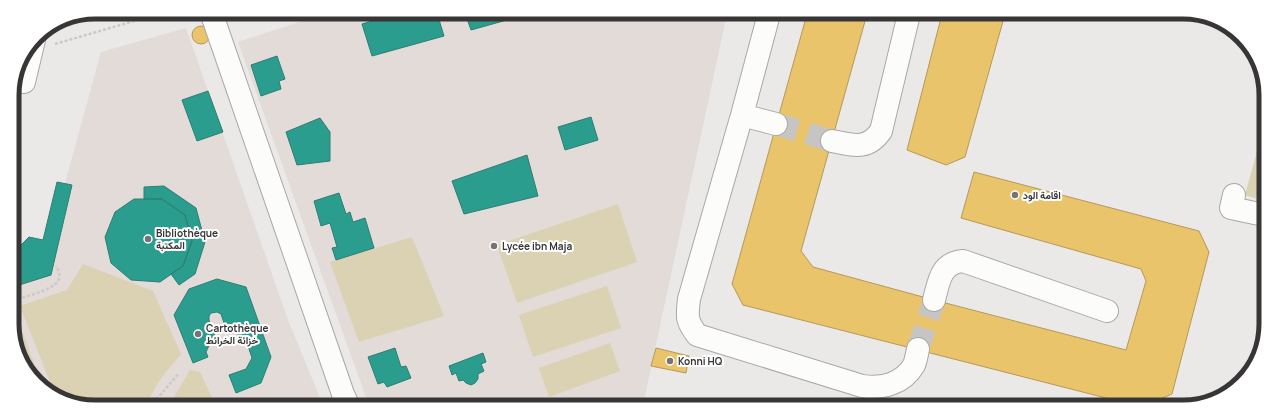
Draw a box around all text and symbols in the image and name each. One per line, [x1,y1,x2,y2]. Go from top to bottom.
place label: اقامة الود [1023,188,1061,202]
marker: اقامة الود [1010,190,1020,200]
place label: Bibliothèque المكتبة [156,226,218,252]
marker: Bibliothèque المكتبة [143,234,153,244]
place label: Lycée ibn Maja [502,239,572,253]
marker: Lycée ibn Maja [489,241,499,251]
place label: Cartothèque خزائة الخرائط [206,321,268,347]
marker: Cartothèque خزائة الخرائط [193,329,203,339]
place label: Konni HQ [678,354,723,368]
marker: Konni HQ [665,356,675,366]

